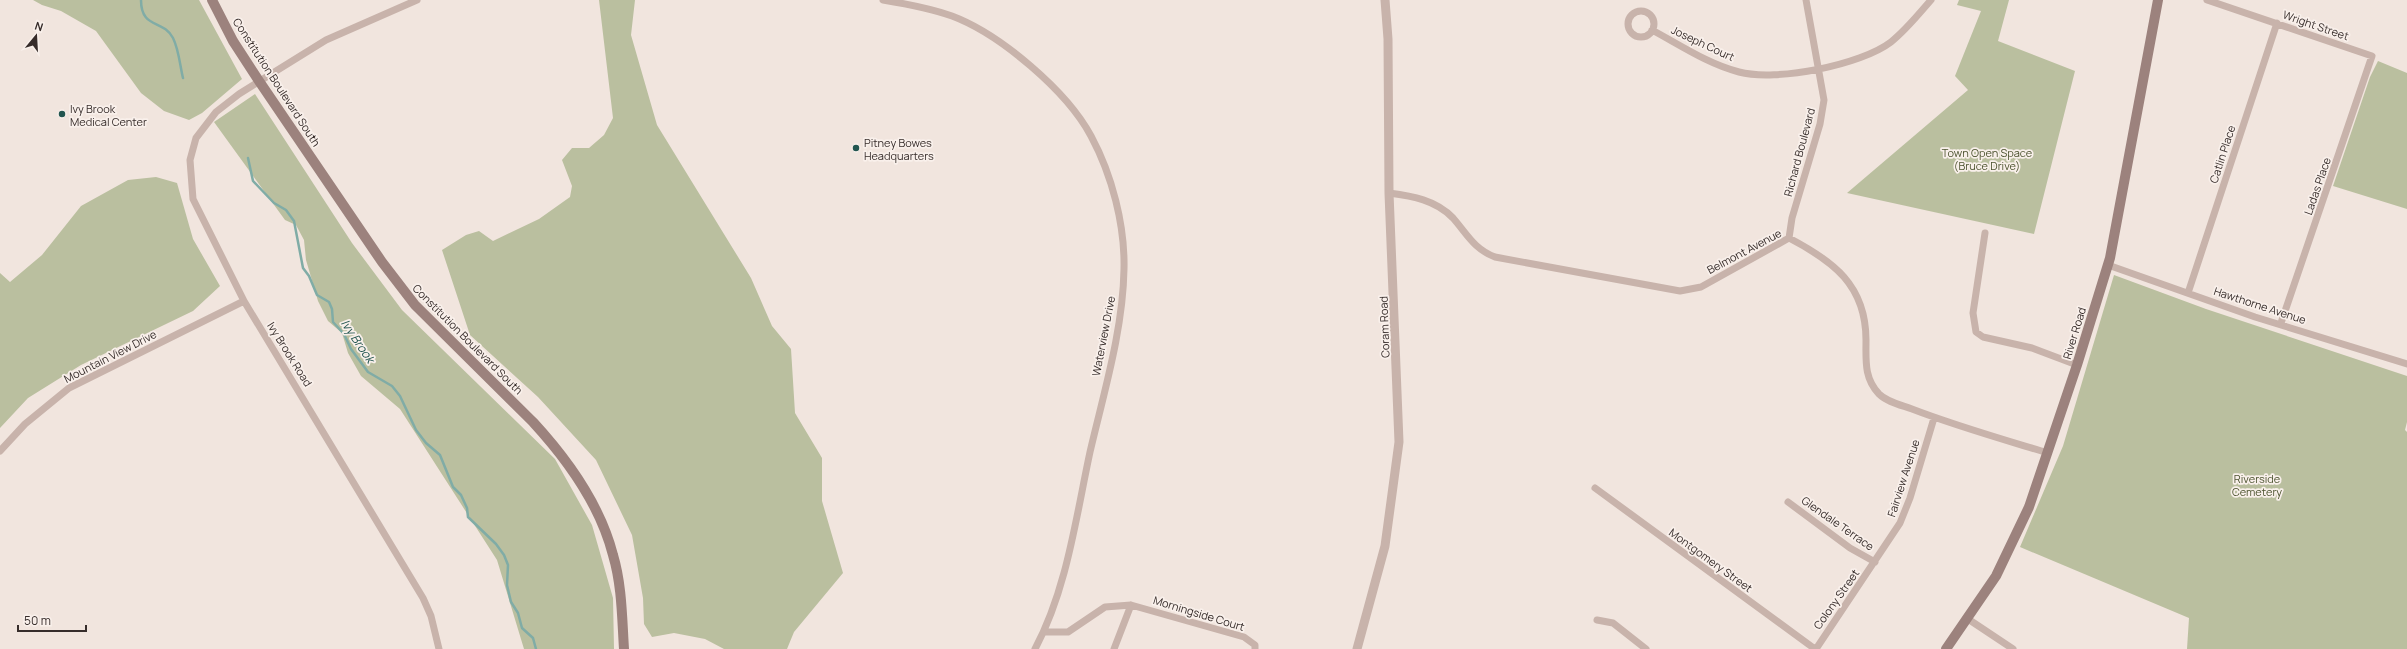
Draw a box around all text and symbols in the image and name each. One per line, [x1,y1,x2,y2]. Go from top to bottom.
street label: Wright Street [2281,7,2351,43]
street label: Constitution Boulevard South [230,15,324,149]
north arrow [16,16,56,56]
text: N [33,18,45,34]
street label: Joseph Court [1669,22,1737,64]
place label: Ivy Brook Medical Center [70,101,147,129]
street label: Richard Boulevard [1780,106,1818,198]
marker: Ivy Brook Medical Center [57,109,67,119]
street label: Catlin Place [2206,123,2239,185]
place label: Pitney Bowes Headquarters [864,135,934,163]
marker: Pitney Bowes Headquarters [851,143,861,153]
park label: Town Open Space (Bruce Drive) [1942,145,2033,173]
street label: Ladas Place [2300,155,2334,217]
street label: Belmont Avenue [1704,225,1784,277]
street label: Constitution Boulevard South [410,281,526,397]
street label: Hawthorne Avenue [2212,283,2309,327]
street label: Waterview Drive [1088,294,1118,377]
street label: Coram Road [1375,296,1393,358]
street label: River Road [2059,305,2089,361]
water label: Ivy Brook [337,316,380,368]
street label: Ivy Brook Road [264,319,316,389]
street label: Mountain View Drive [61,326,159,386]
street label: Fairview Avenue [1883,437,1923,519]
park label: Riverside Cemetery [2232,471,2282,499]
street label: Glendale Terrace [1799,492,1878,554]
street label: Montgomery Street [1666,525,1756,595]
street label: Colony Street [1810,566,1862,632]
street label: Morningside Court [1152,592,1246,634]
scale bar [18,607,86,633]
text: 50 m [24,612,51,629]

